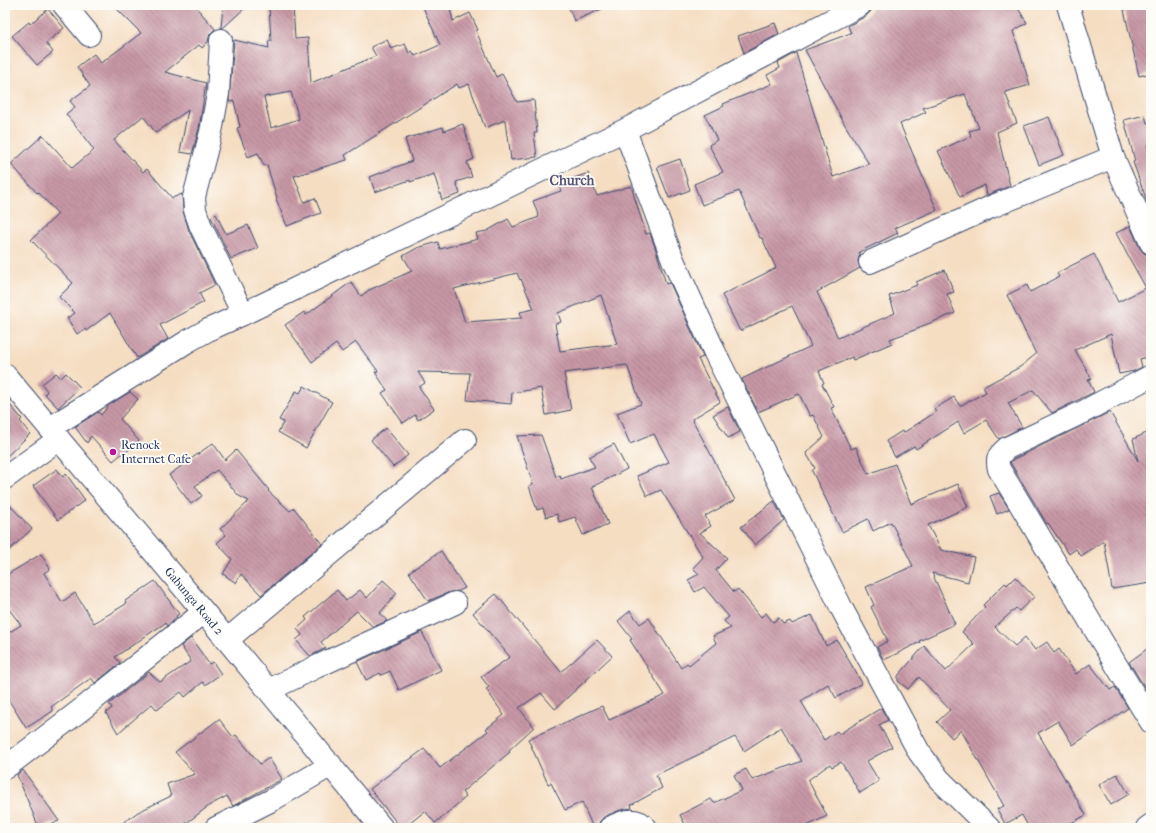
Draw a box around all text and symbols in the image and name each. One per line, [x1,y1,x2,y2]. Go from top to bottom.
district label: Church [550,172,596,189]
place label: Renock Internet Cafe [121,438,191,466]
marker: Renock Internet Cafe [108,447,118,457]
street label: Gabunga Road 2 [162,564,226,638]

